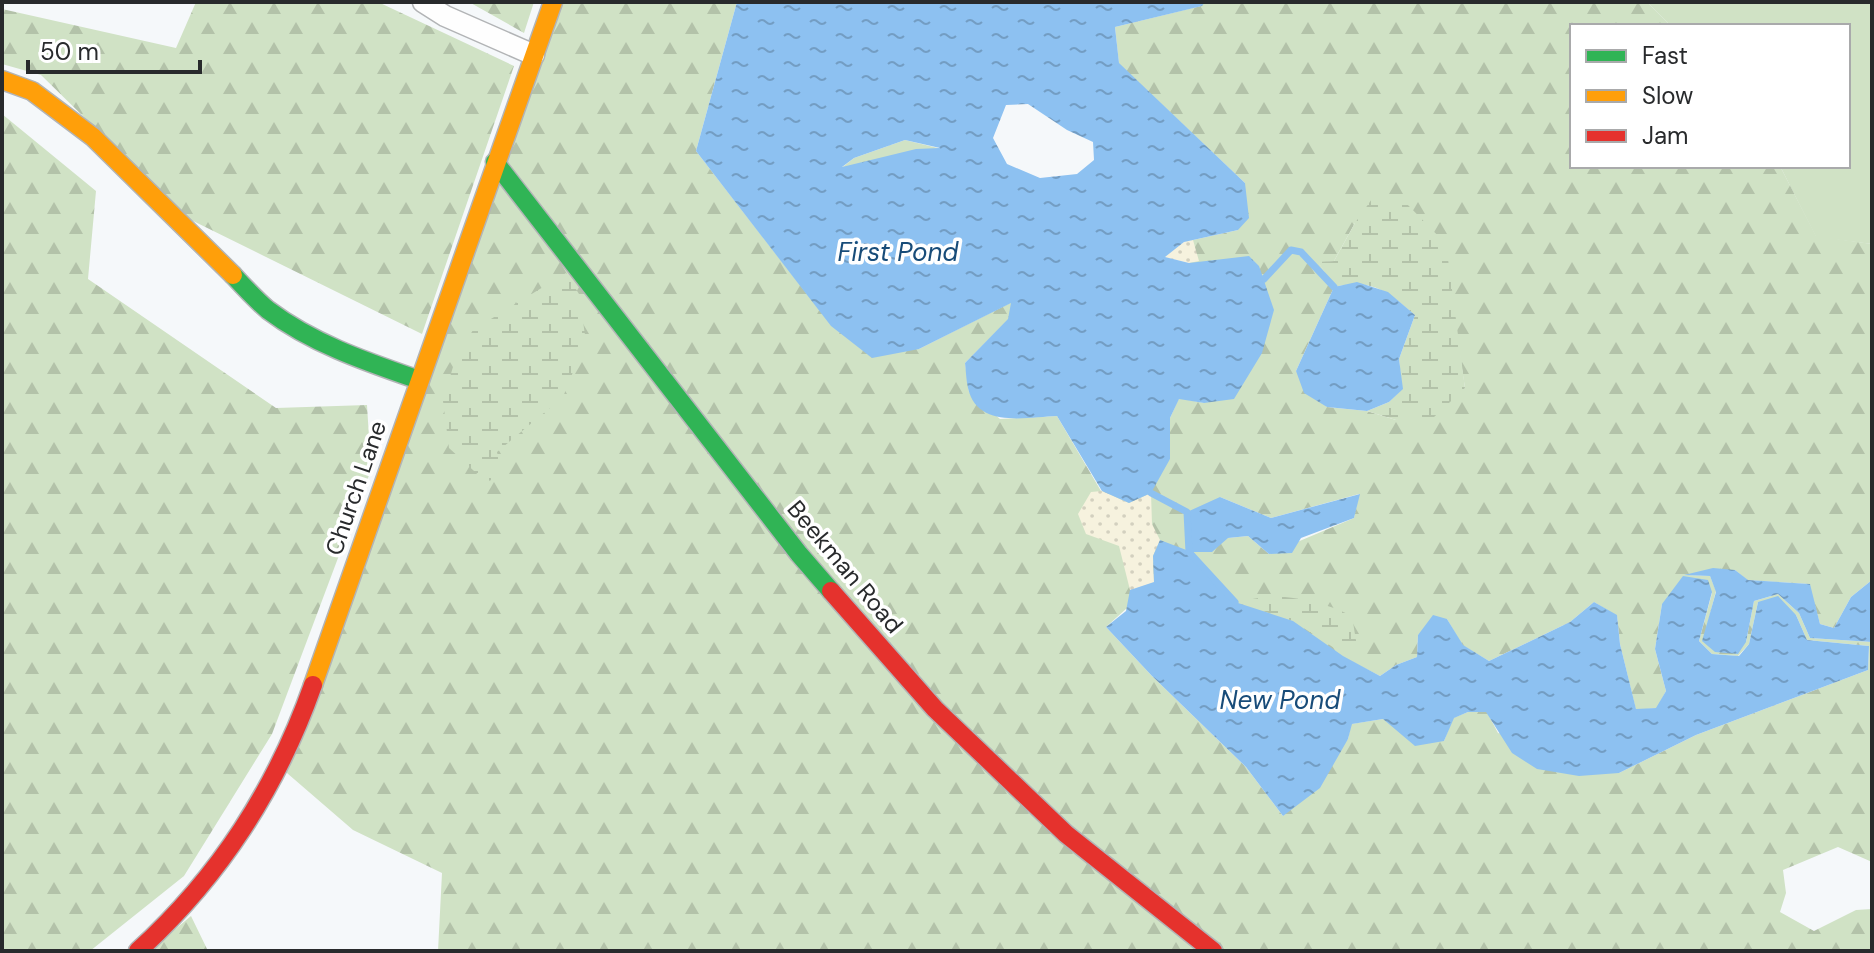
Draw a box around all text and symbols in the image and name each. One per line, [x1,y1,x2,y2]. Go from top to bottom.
scale bar [28,24,200,74]
legend [1570,24,1850,168]
text: 50 m [40,36,99,67]
text: Fast [1642,40,1688,71]
text: Slow [1642,80,1693,111]
text: Jam [1642,120,1688,151]
water label: First Pond [837,235,959,269]
street label: Church Lane [318,417,393,559]
street label: Beekman Road [781,494,910,640]
water label: New Pond [1220,683,1341,717]

